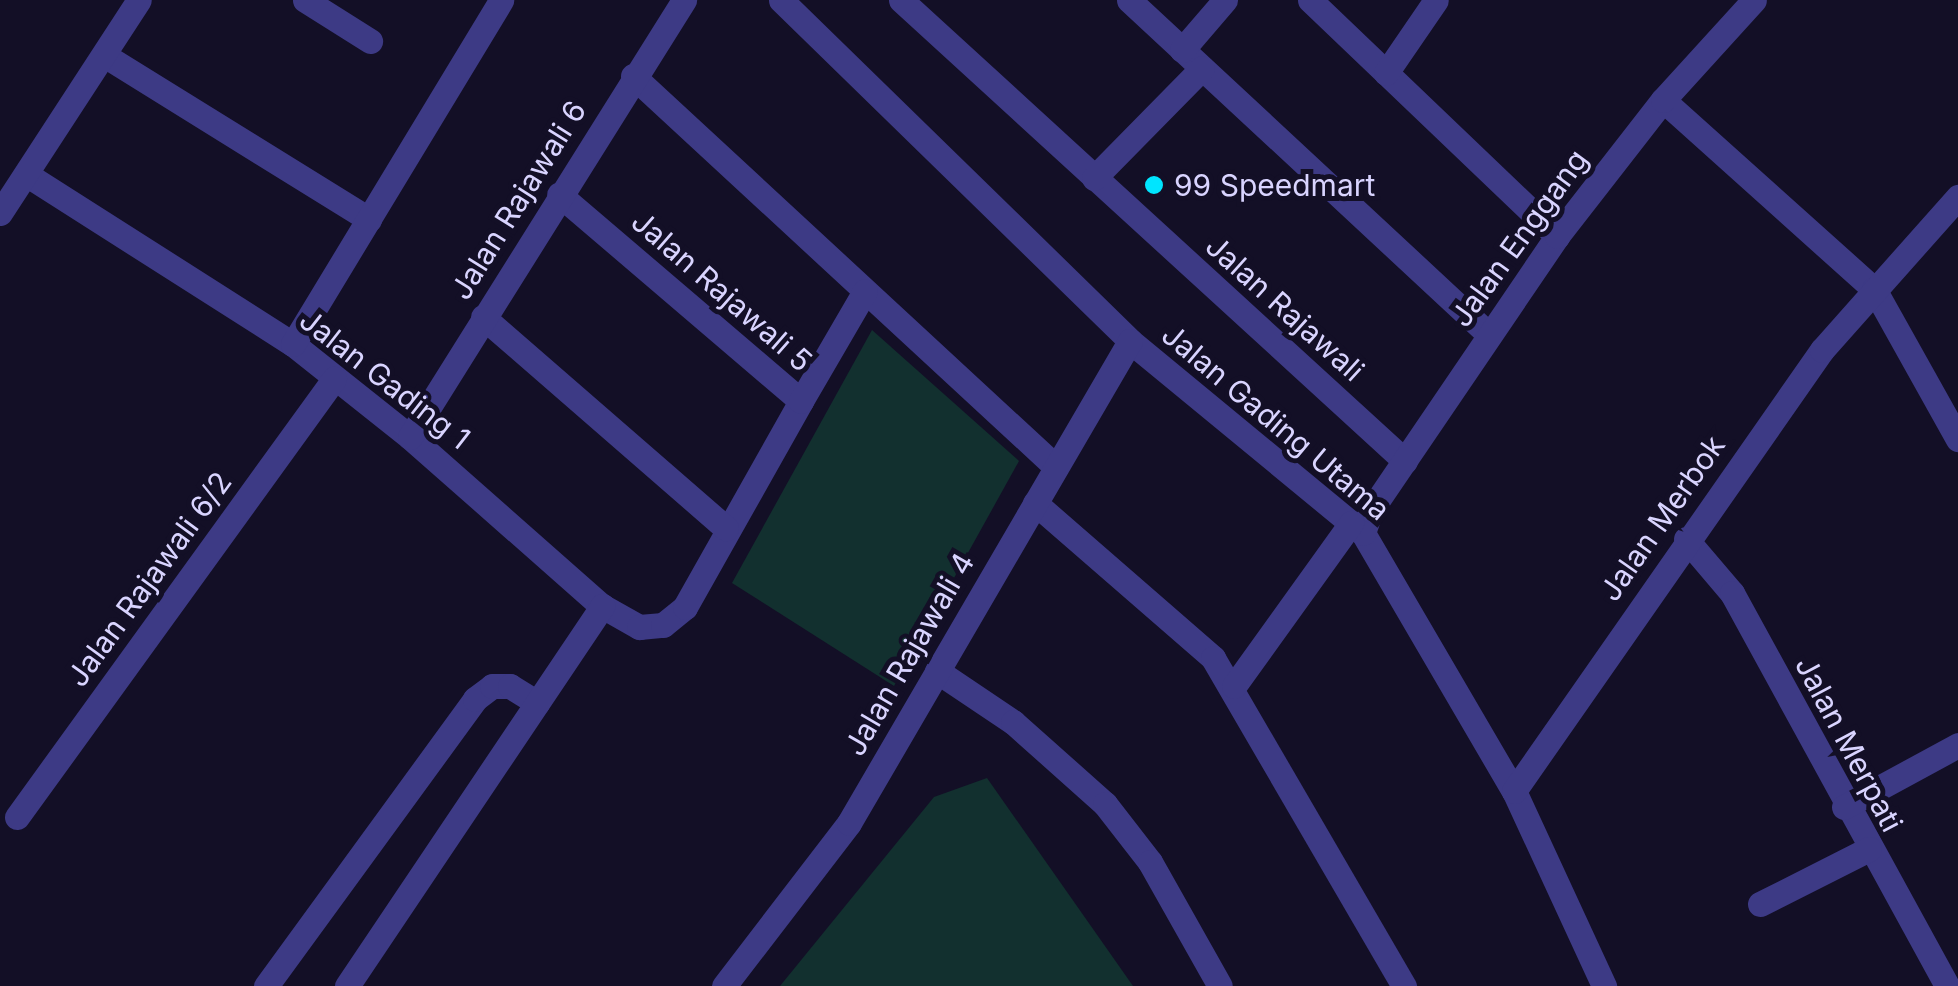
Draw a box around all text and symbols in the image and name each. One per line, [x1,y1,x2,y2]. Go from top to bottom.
street label: Jalan Rajawali 6 [443,94,593,306]
street label: Jalan Enggang [1443,143,1595,333]
place label: 99 Speedmart [1174,167,1375,203]
marker: 99 Speedmart [1143,174,1165,196]
street label: Jalan Rajawali 5 [625,203,819,379]
street label: Jalan Rajawali [1199,228,1371,388]
street label: Jalan Gading 1 [293,301,477,457]
street label: Jalan Gading Utama [1155,316,1397,528]
street label: Jalan Merbok [1592,428,1732,608]
street label: Jalan Rajawali 6/2 [59,465,239,693]
street label: Jalan Rajawali 4 [836,546,982,762]
street label: Jalan Merpati [1788,650,1910,838]

